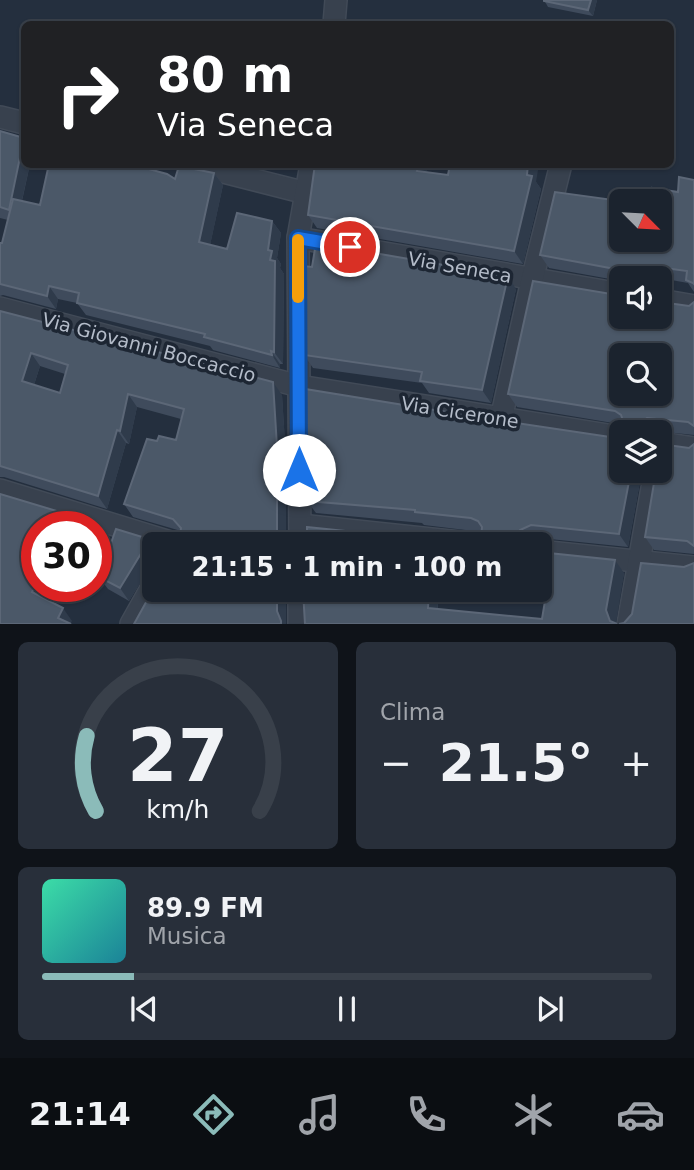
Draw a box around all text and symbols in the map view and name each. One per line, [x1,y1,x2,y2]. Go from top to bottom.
text: 80 m [157,47,293,104]
icon: right [42,49,133,140]
text: Via Seneca [157,106,334,144]
north arrow [609,189,672,252]
map controls [609,189,672,483]
pin [320,217,380,277]
icon: arrive [331,228,369,266]
street label: Via Seneca [406,247,514,287]
button: sound [609,266,672,329]
street label: Via Giovanni Boccaccio [40,308,258,386]
button: search [609,343,672,406]
street label: Via Cicerone [400,392,520,432]
button: layers [609,420,672,483]
position arrow [262,433,336,507]
speed limit sign: 30 [21,511,112,602]
text: 21:15 · 1 min · 100 m [192,552,502,582]
text: Clima [380,699,445,725]
text: 27 [127,714,229,799]
text: 21.5° [439,733,593,793]
text: − [380,741,412,785]
text: + [620,741,652,785]
text: km/h [146,795,210,824]
text: 89.9 FM [147,893,264,923]
text: Musica [147,923,227,949]
icon: previous [125,990,163,1028]
icon: pause [328,990,366,1028]
icon: next [531,990,569,1028]
icon: directions [189,1090,238,1139]
icon: music [295,1090,344,1139]
icon: phone [402,1090,451,1139]
icon: climate [509,1090,558,1139]
icon: car [616,1090,665,1139]
text: 21:14 [29,1095,131,1133]

